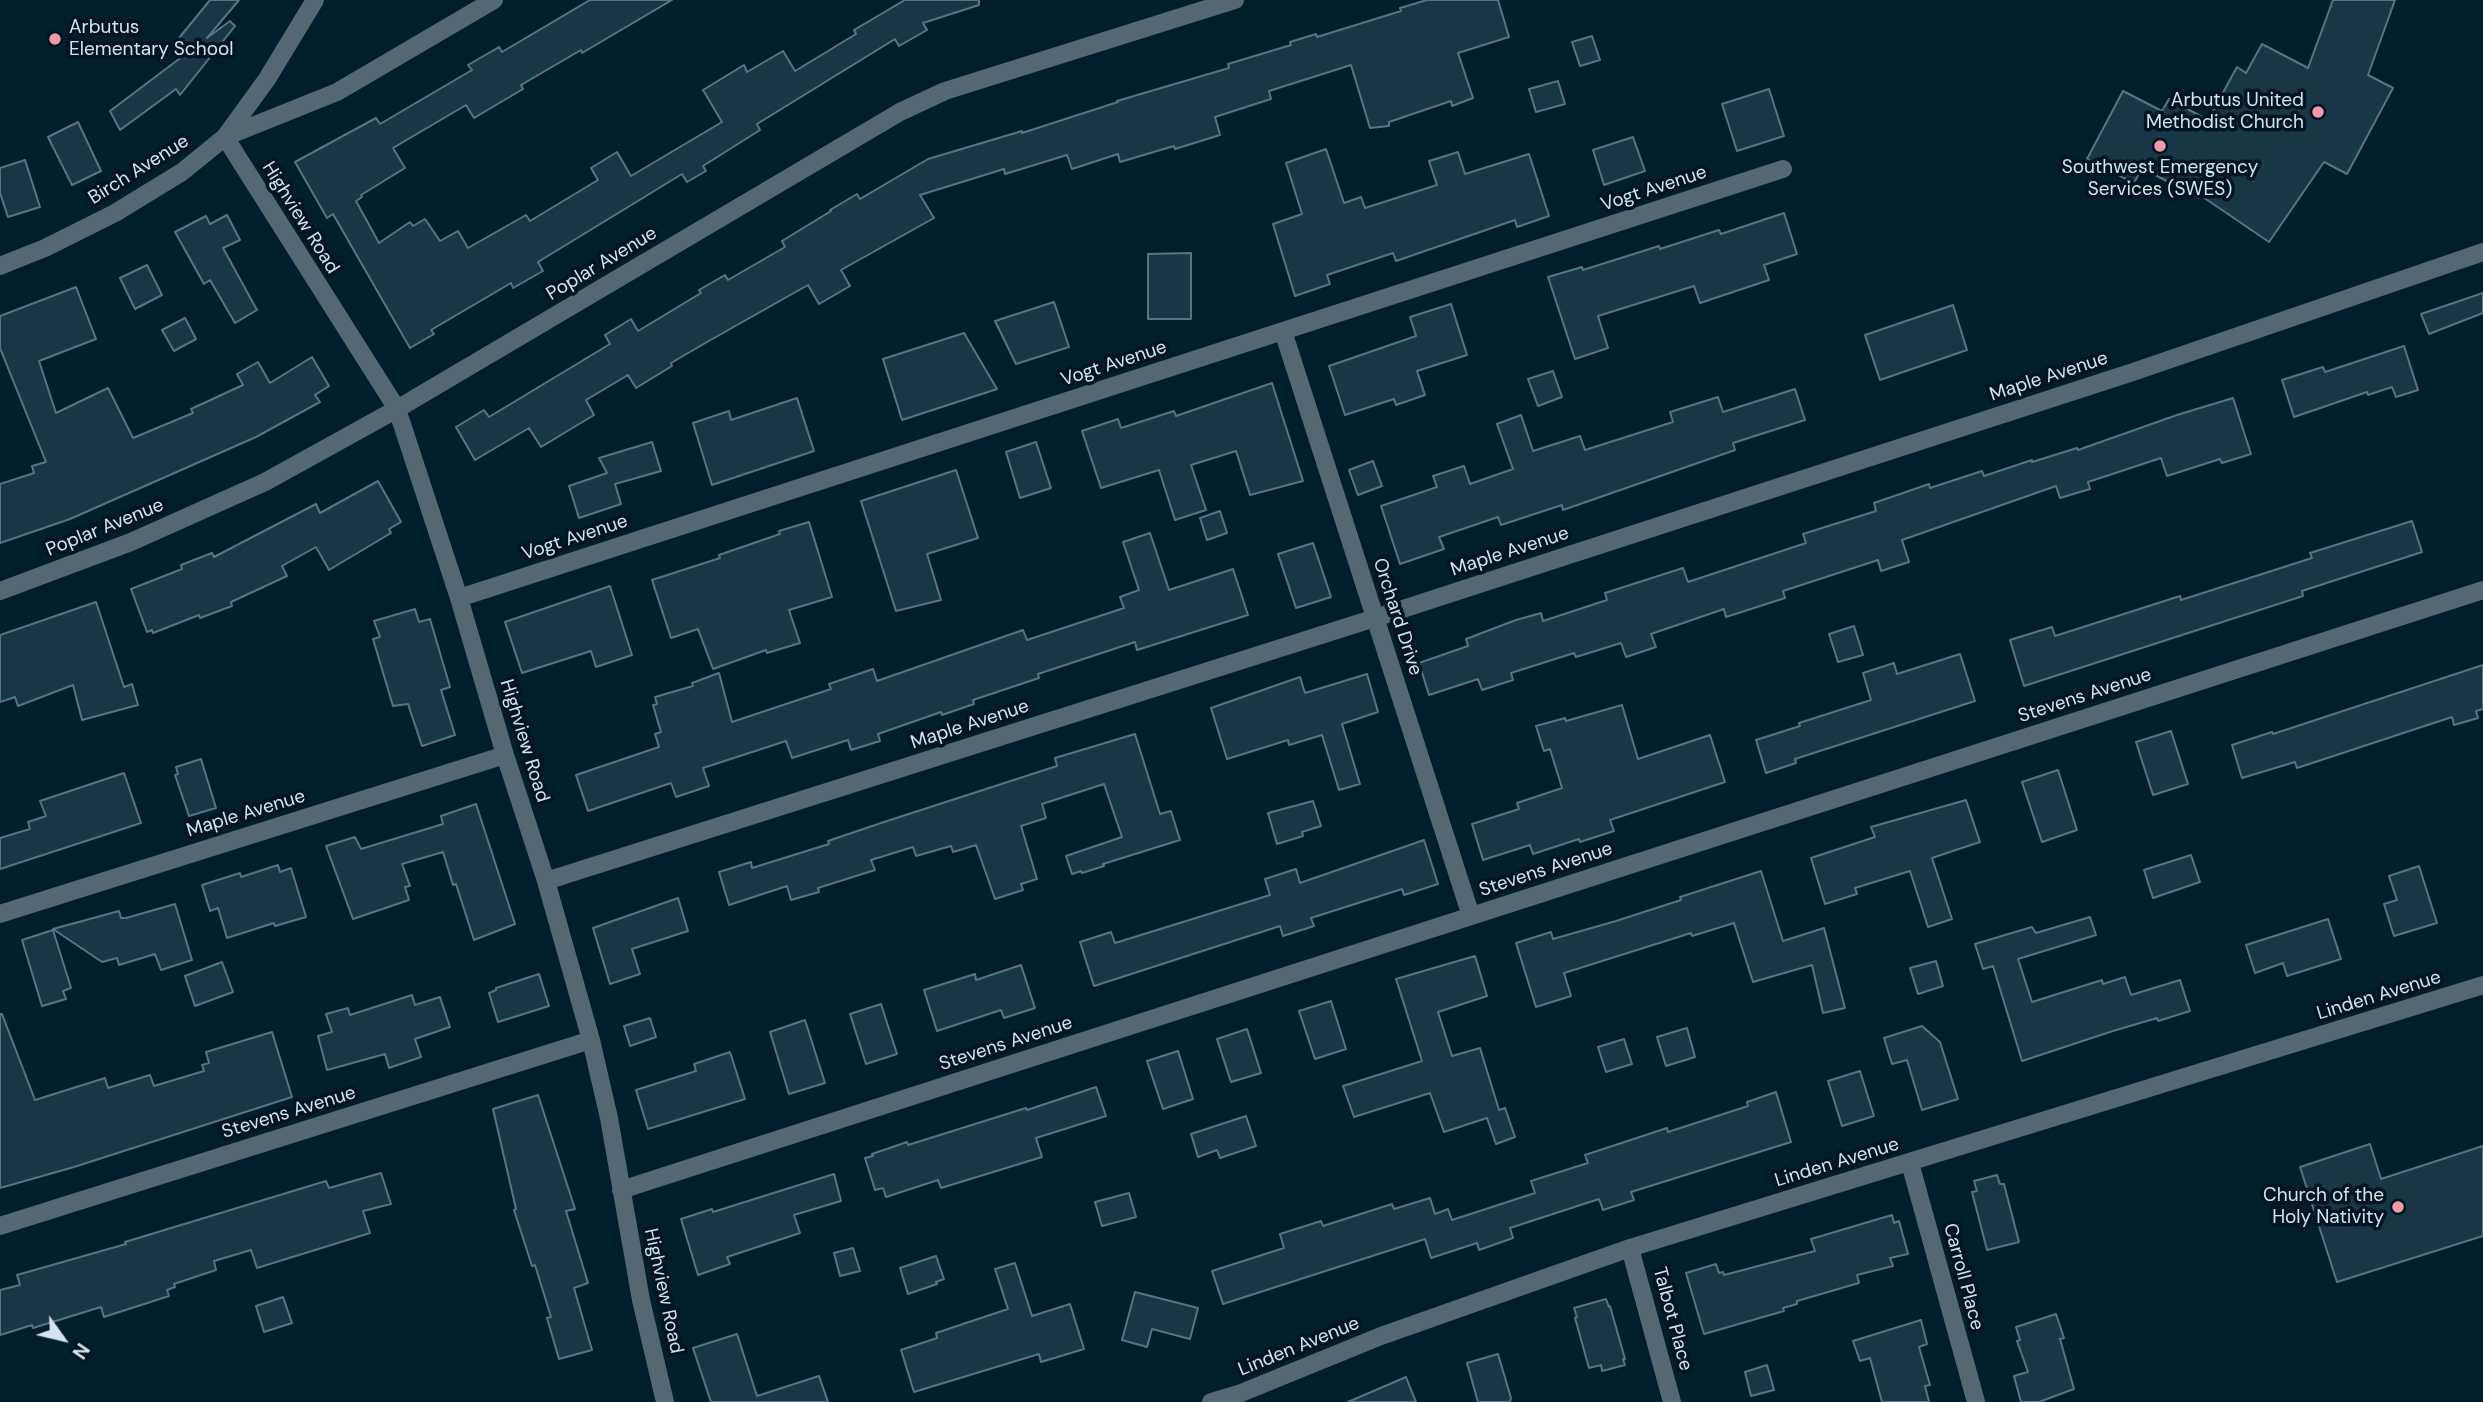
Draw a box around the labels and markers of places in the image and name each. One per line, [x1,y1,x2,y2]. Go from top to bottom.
place label: Arbutus Elementary School [69,17,233,61]
marker: Arbutus Elementary School [47,31,63,47]
place label: Arbutus United Methodist Church [2146,90,2304,134]
marker: Arbutus United Methodist Church [2310,104,2326,120]
marker: Southwest Emergency Services (SWES) [2152,138,2168,154]
place label: Southwest Emergency Services (SWES) [2062,157,2258,201]
place label: Church of the Holy Nativity [2263,1185,2384,1229]
marker: Church of the Holy Nativity [2390,1199,2406,1215]

